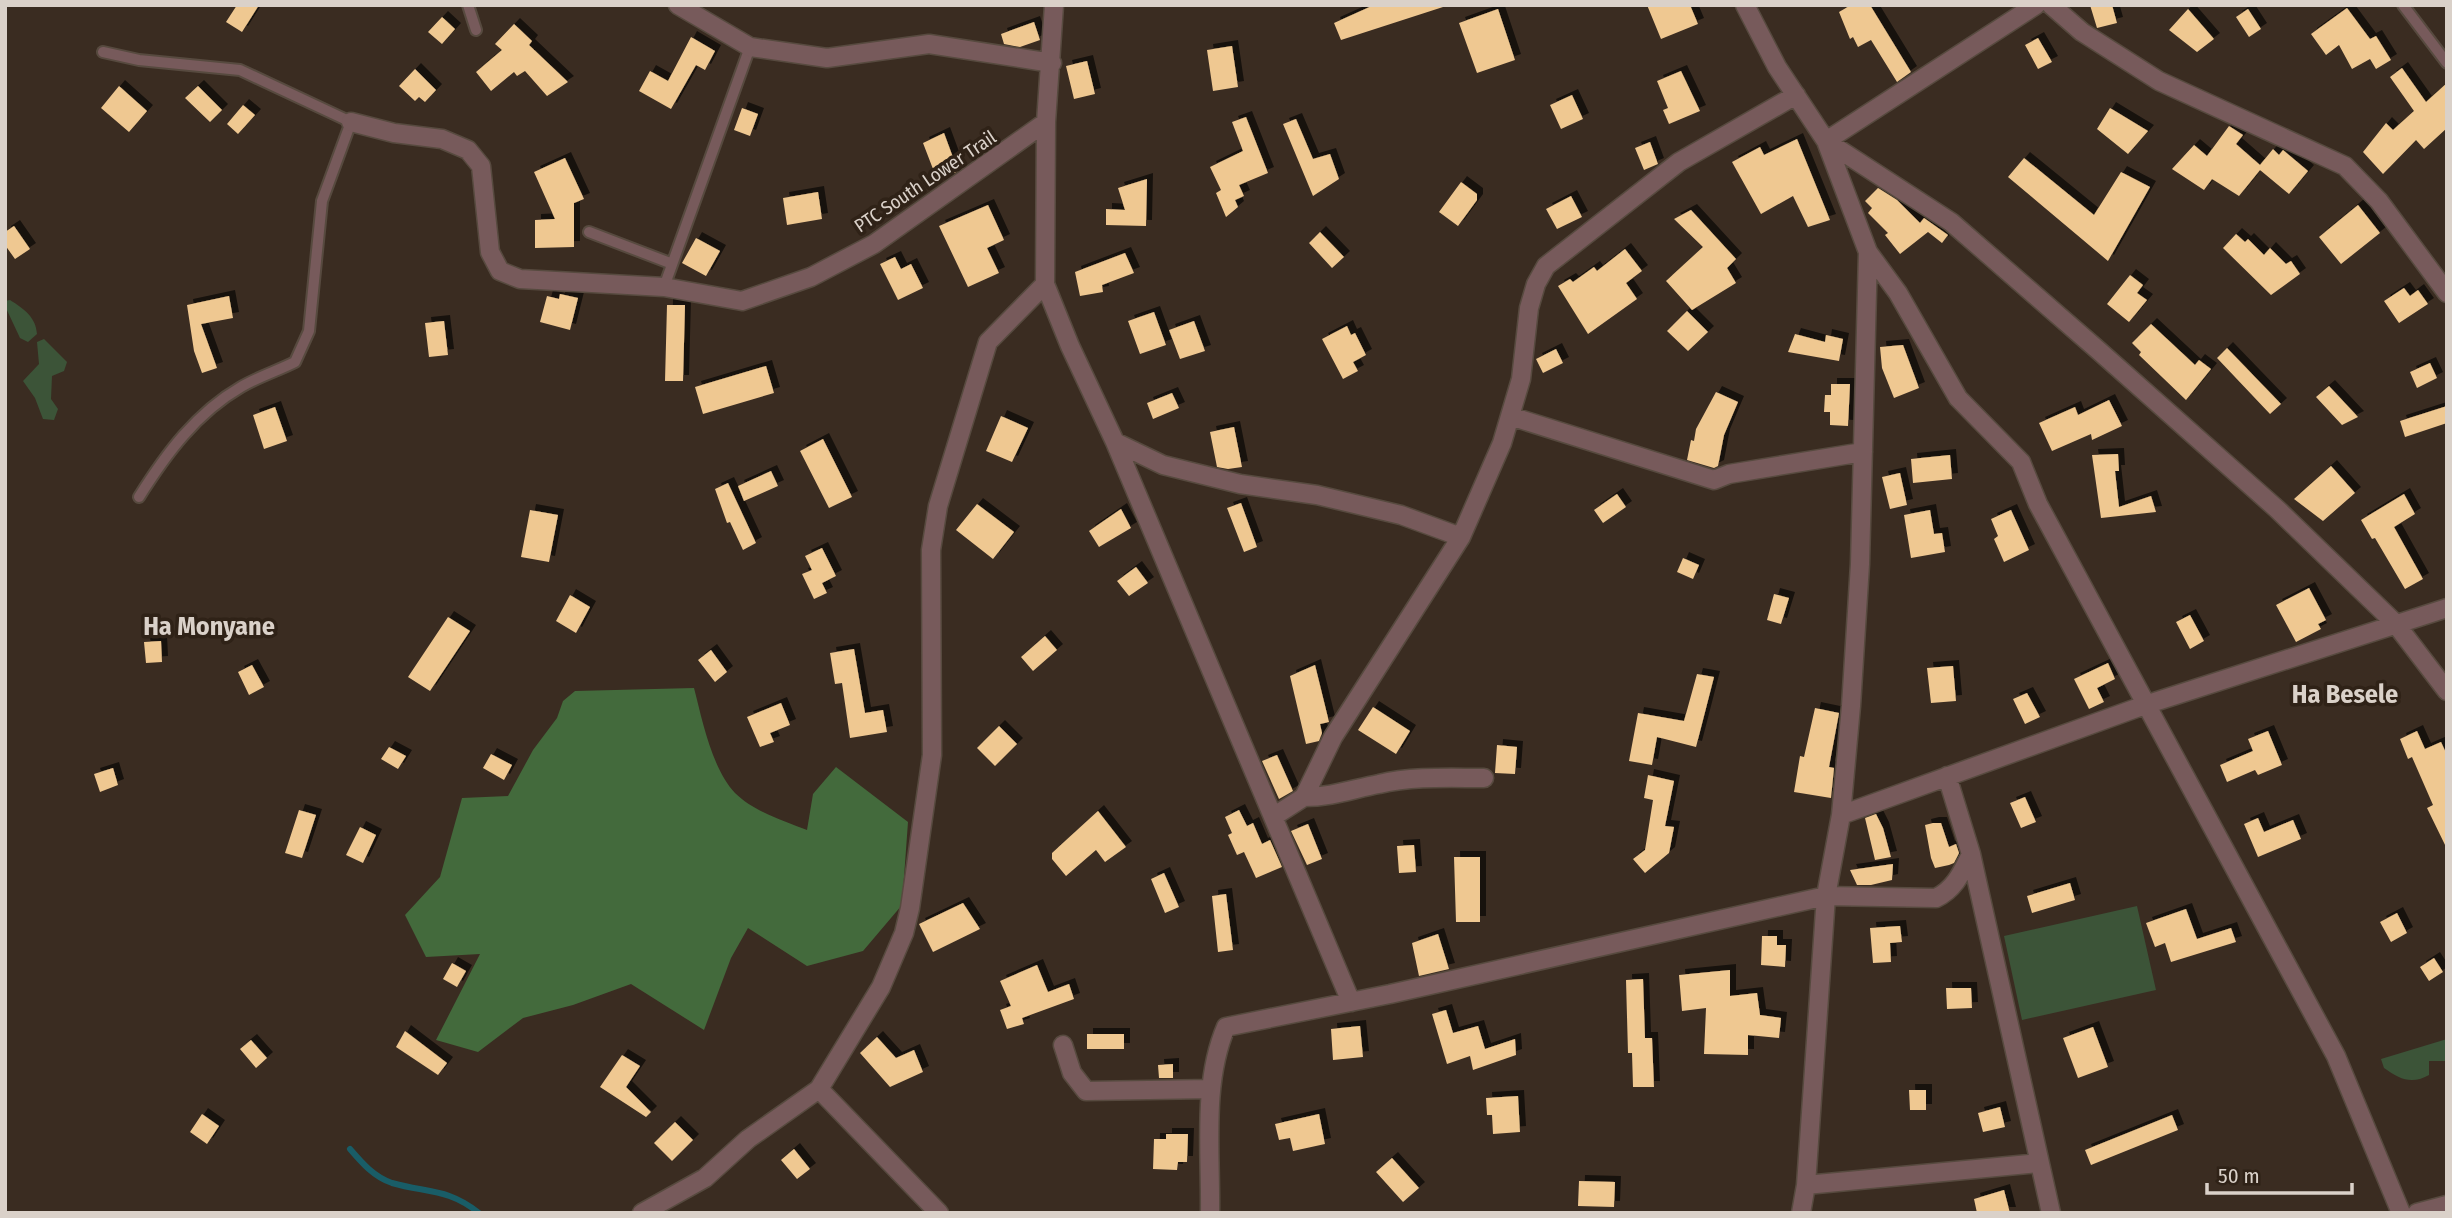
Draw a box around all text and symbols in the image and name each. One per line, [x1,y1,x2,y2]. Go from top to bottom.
street label: PTC South Lower Trail [850,125,1001,237]
district label: Ha Monyane [143,611,275,642]
district label: Ha Besele [2292,679,2398,710]
scale bar [2207,1152,2352,1196]
text: 50 m [2218,1163,2260,1189]

